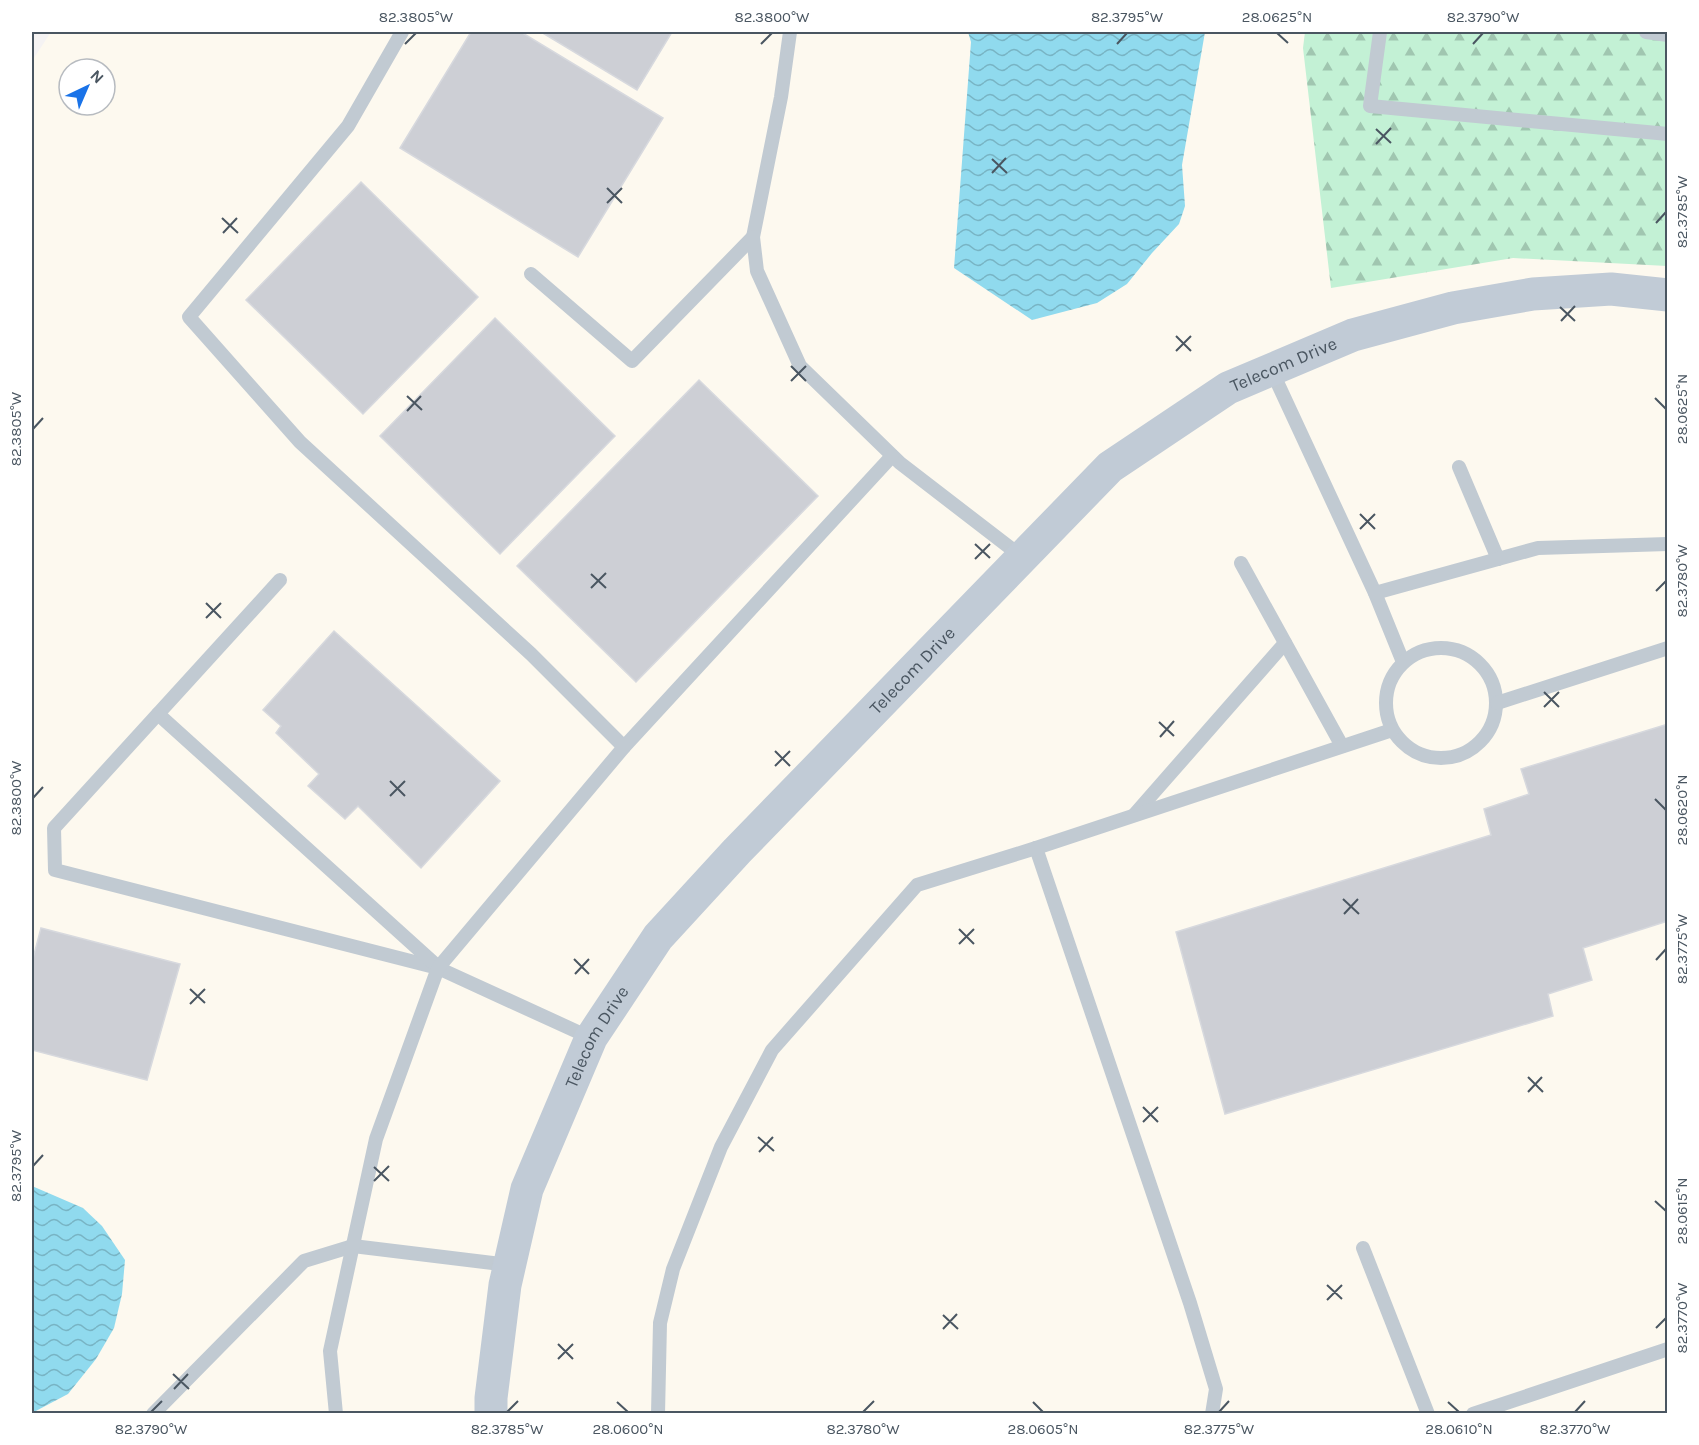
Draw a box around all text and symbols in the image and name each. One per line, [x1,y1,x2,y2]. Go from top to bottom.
text: 82.3805°W [379,8,454,26]
text: 82.3800°W [735,8,810,26]
text: 82.3795°W [1091,8,1164,26]
text: 28.0625°N [1242,8,1312,26]
text: 82.3790°W [1447,8,1520,26]
north arrow [57,57,117,117]
text: N [86,66,108,87]
text: 82.3785°W [1673,175,1691,248]
street label: Telecom Drive [1227,332,1340,397]
text: 28.0625°N [1673,374,1691,444]
text: 82.3805°W [7,391,25,466]
text: 82.3780°W [1673,544,1691,618]
street label: Telecom Drive [865,622,960,719]
text: 82.3800°W [7,760,25,835]
text: 28.0620°N [1673,774,1691,846]
text: 82.3775°W [1673,913,1691,984]
street label: Telecom Drive [560,982,634,1091]
text: 82.3795°W [7,1129,25,1202]
text: 28.0615°N [1673,1178,1691,1244]
text: 82.3770°W [1673,1282,1691,1353]
text: 82.3790°W [115,1420,188,1438]
text: 82.3785°W [471,1420,544,1438]
text: 28.0600°N [592,1420,664,1438]
text: 82.3780°W [826,1420,900,1438]
text: 28.0605°N [1008,1420,1078,1438]
text: 82.3775°W [1184,1420,1255,1438]
text: 28.0610°N [1425,1420,1493,1438]
text: 82.3770°W [1540,1420,1611,1438]

